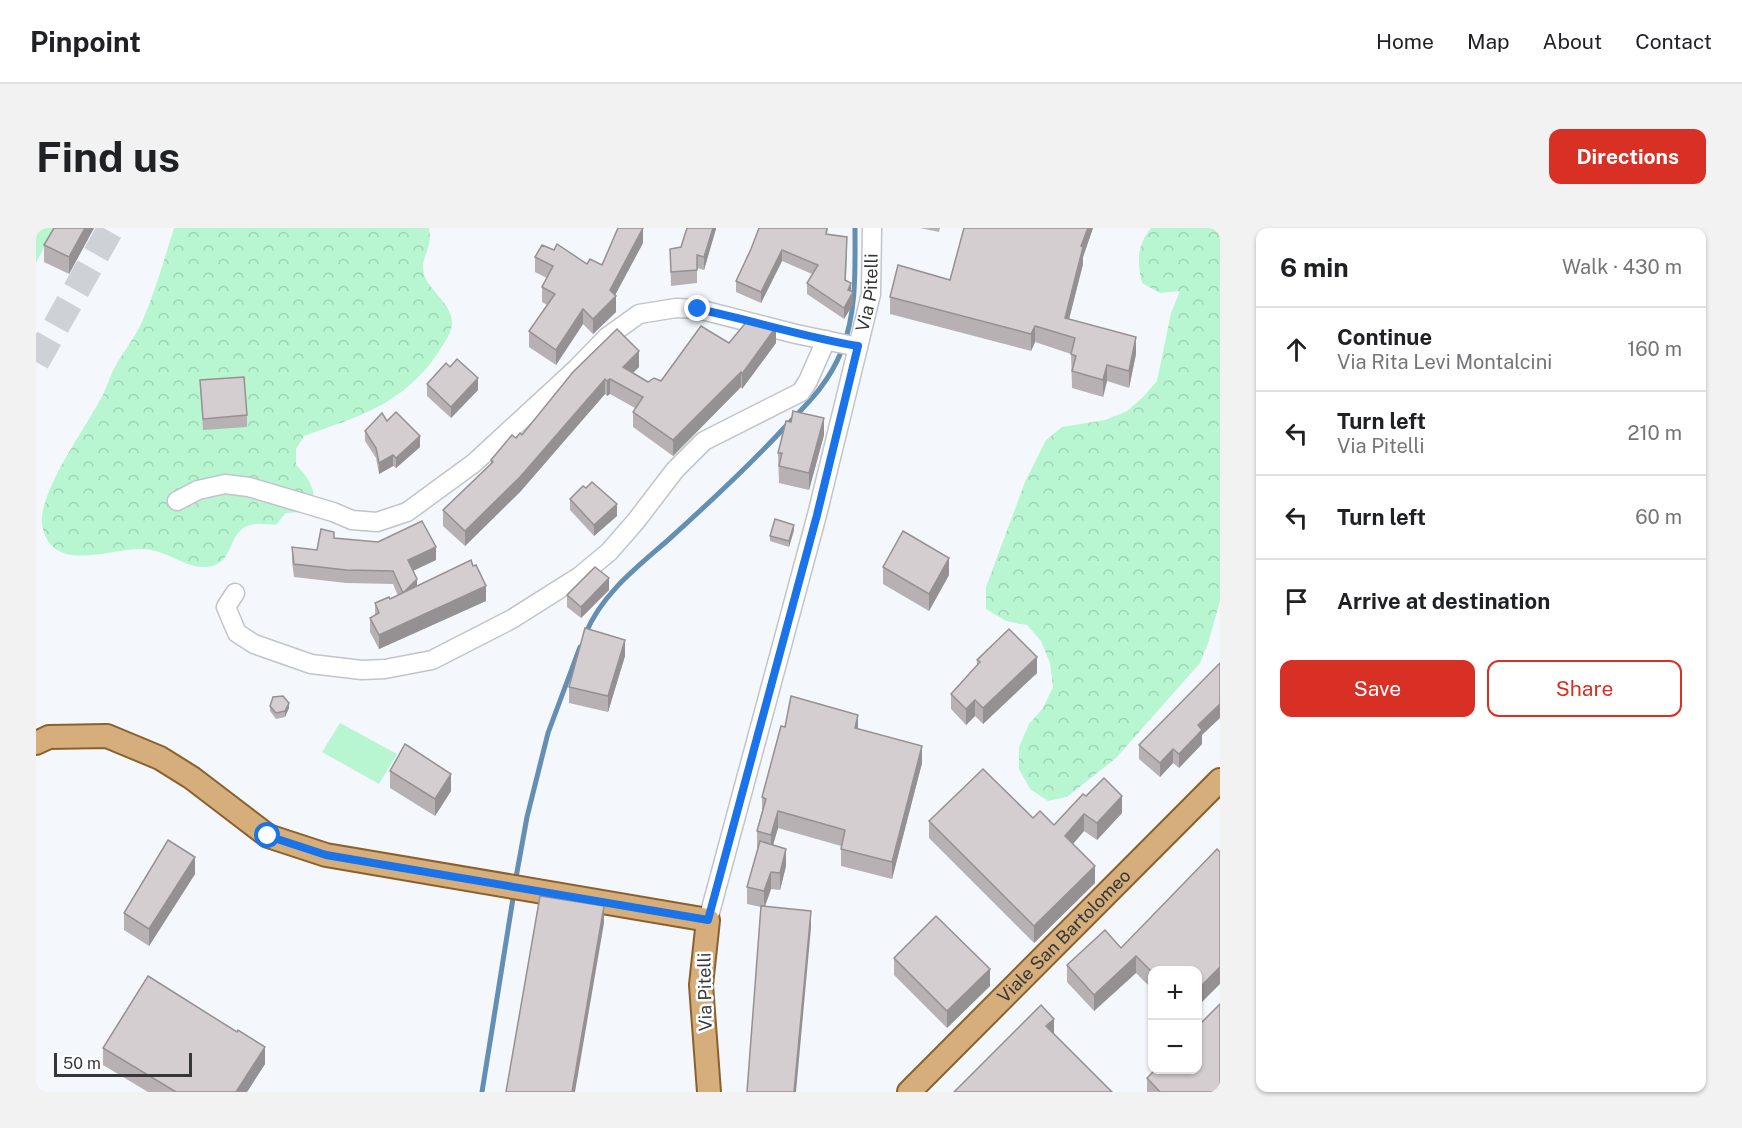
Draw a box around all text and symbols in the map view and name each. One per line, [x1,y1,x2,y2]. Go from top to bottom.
text: Pinpoint [30,25,141,58]
text: Home [1376,29,1434,54]
text: Map [1467,29,1510,54]
text: About [1543,29,1602,54]
text: Contact [1635,29,1712,54]
button: Directions [1549,129,1706,184]
text: Find us [36,132,180,181]
text: 6 min [1280,252,1349,283]
street label: Via Pitelli [851,253,882,334]
text: Walk · 430 m [1562,255,1682,279]
route end [684,295,710,321]
text: Continue [1337,324,1432,350]
icon: ahead [1280,333,1313,366]
text: 160 m [1627,337,1682,361]
text: Via Rita Levi Montalcini [1337,350,1552,374]
text: Turn left [1337,408,1426,434]
icon: left [1280,417,1313,450]
text: 210 m [1628,421,1682,445]
text: Via Pitelli [1337,434,1425,458]
icon: left [1280,501,1313,534]
text: Turn left [1337,504,1426,530]
text: 60 m [1635,505,1682,529]
icon: arrive [1280,585,1313,618]
text: Arrive at destination [1337,588,1550,614]
button: Save [1280,660,1475,717]
button: Share [1487,660,1682,717]
route start [254,822,280,848]
street label: Viale San Bartolomeo [993,865,1135,1007]
street label: Via Pitelli [693,952,716,1032]
map controls [1148,966,1202,1074]
button: + [1148,966,1202,1020]
button: − [1148,1020,1202,1074]
scale bar [54,1050,192,1078]
text: 50 m [63,1054,101,1073]

